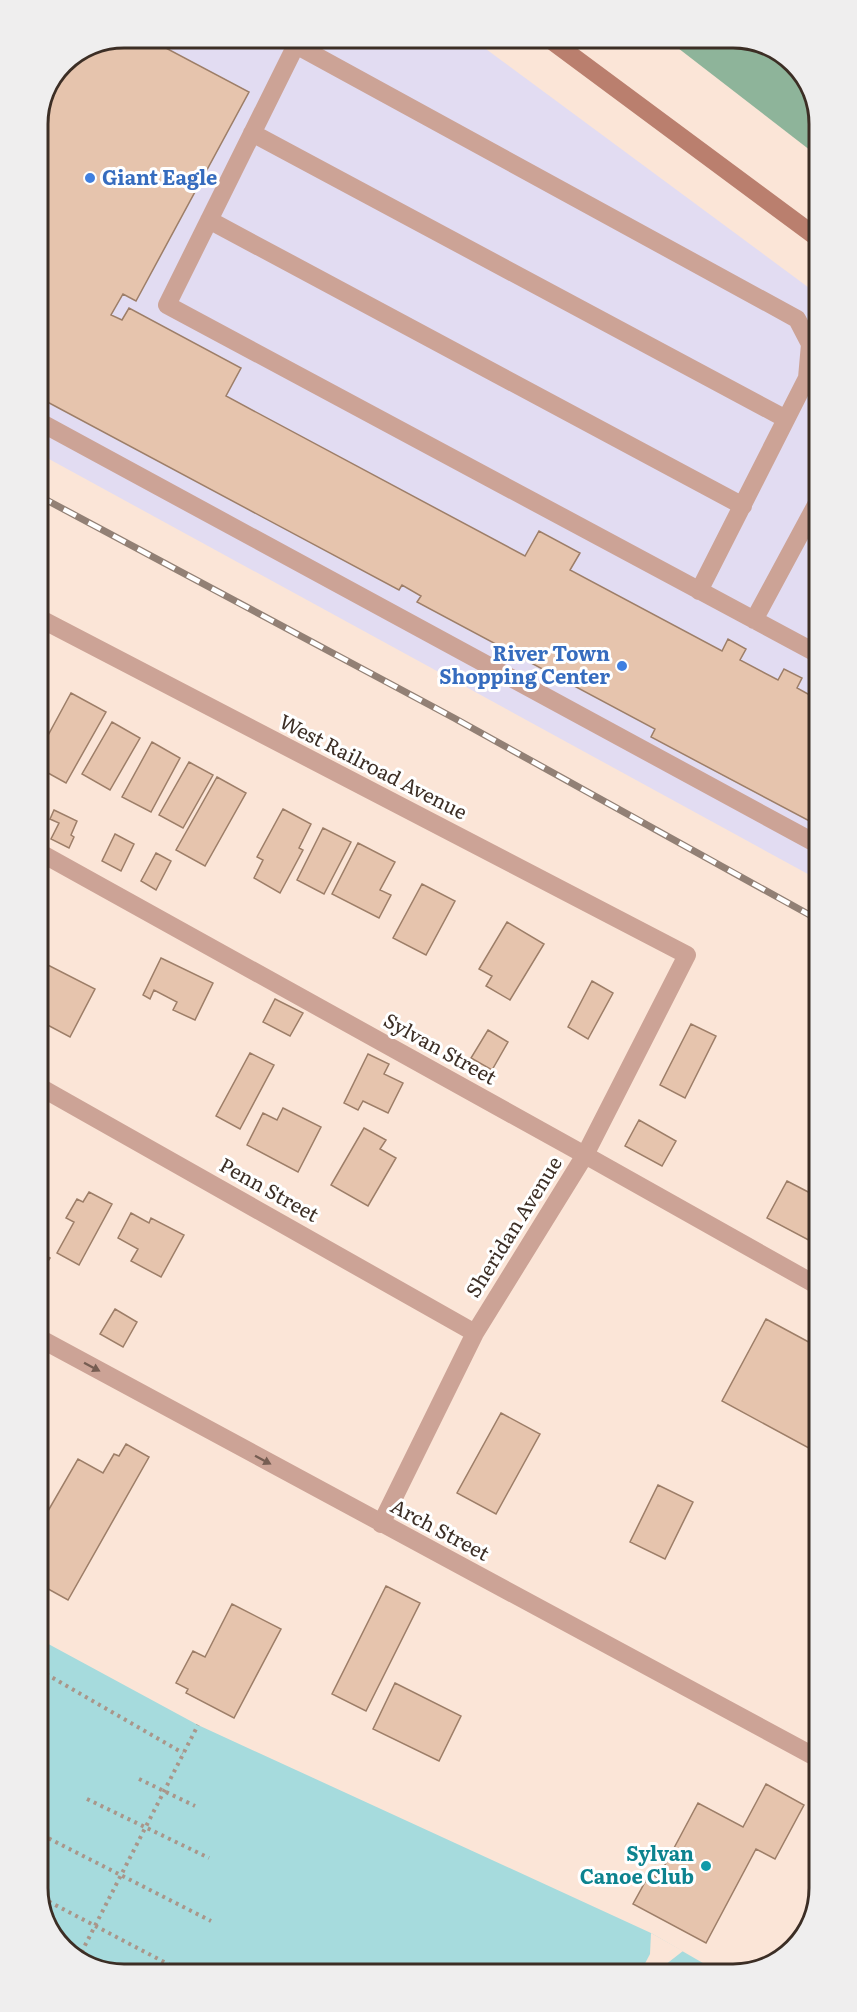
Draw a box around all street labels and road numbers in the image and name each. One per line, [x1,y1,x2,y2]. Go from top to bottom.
street label: West Railroad Avenue [275,705,473,826]
street label: Sylvan Street [379,1004,503,1091]
street label: Penn Street [215,1149,325,1228]
street label: Sheridan Avenue [457,1149,568,1302]
street label: Arch Street [386,1490,496,1567]

